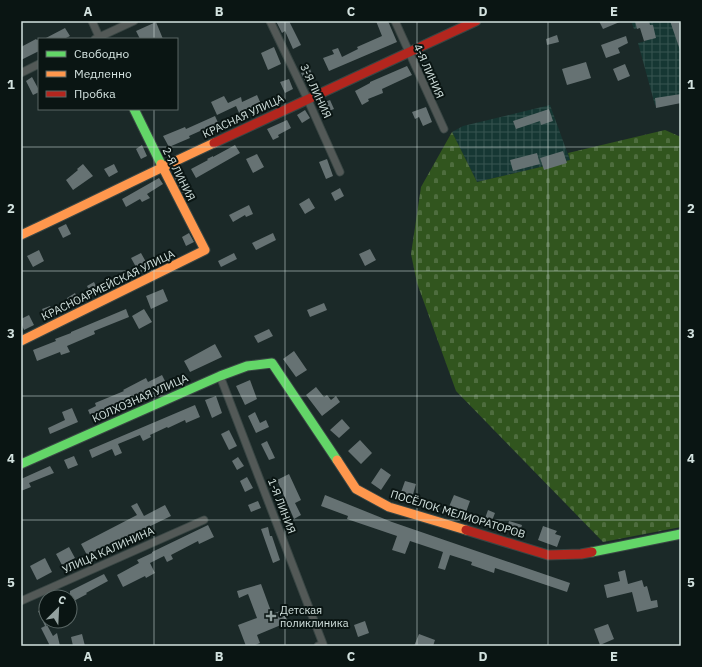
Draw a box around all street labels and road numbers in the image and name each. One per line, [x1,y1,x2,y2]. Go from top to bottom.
street label: 4-Я ЛИНИЯ [411,42,447,100]
street label: 3-Я ЛИНИЯ [297,62,335,120]
street label: КРАСНАЯ УЛИЦА [200,91,286,141]
street label: 2-Я ЛИНИЯ [160,145,198,203]
street label: КРАСНОАРМЕЙСКАЯ УЛИЦА [39,247,177,323]
street label: КОЛХОЗНАЯ УЛИЦА [90,371,190,425]
street label: 1-Я ЛИНИЯ [265,476,299,536]
street label: ПОСЁЛОК МЕЛИОРАТОРОВ [389,487,527,541]
street label: УЛИЦА КАЛИНИНА [60,523,156,577]

